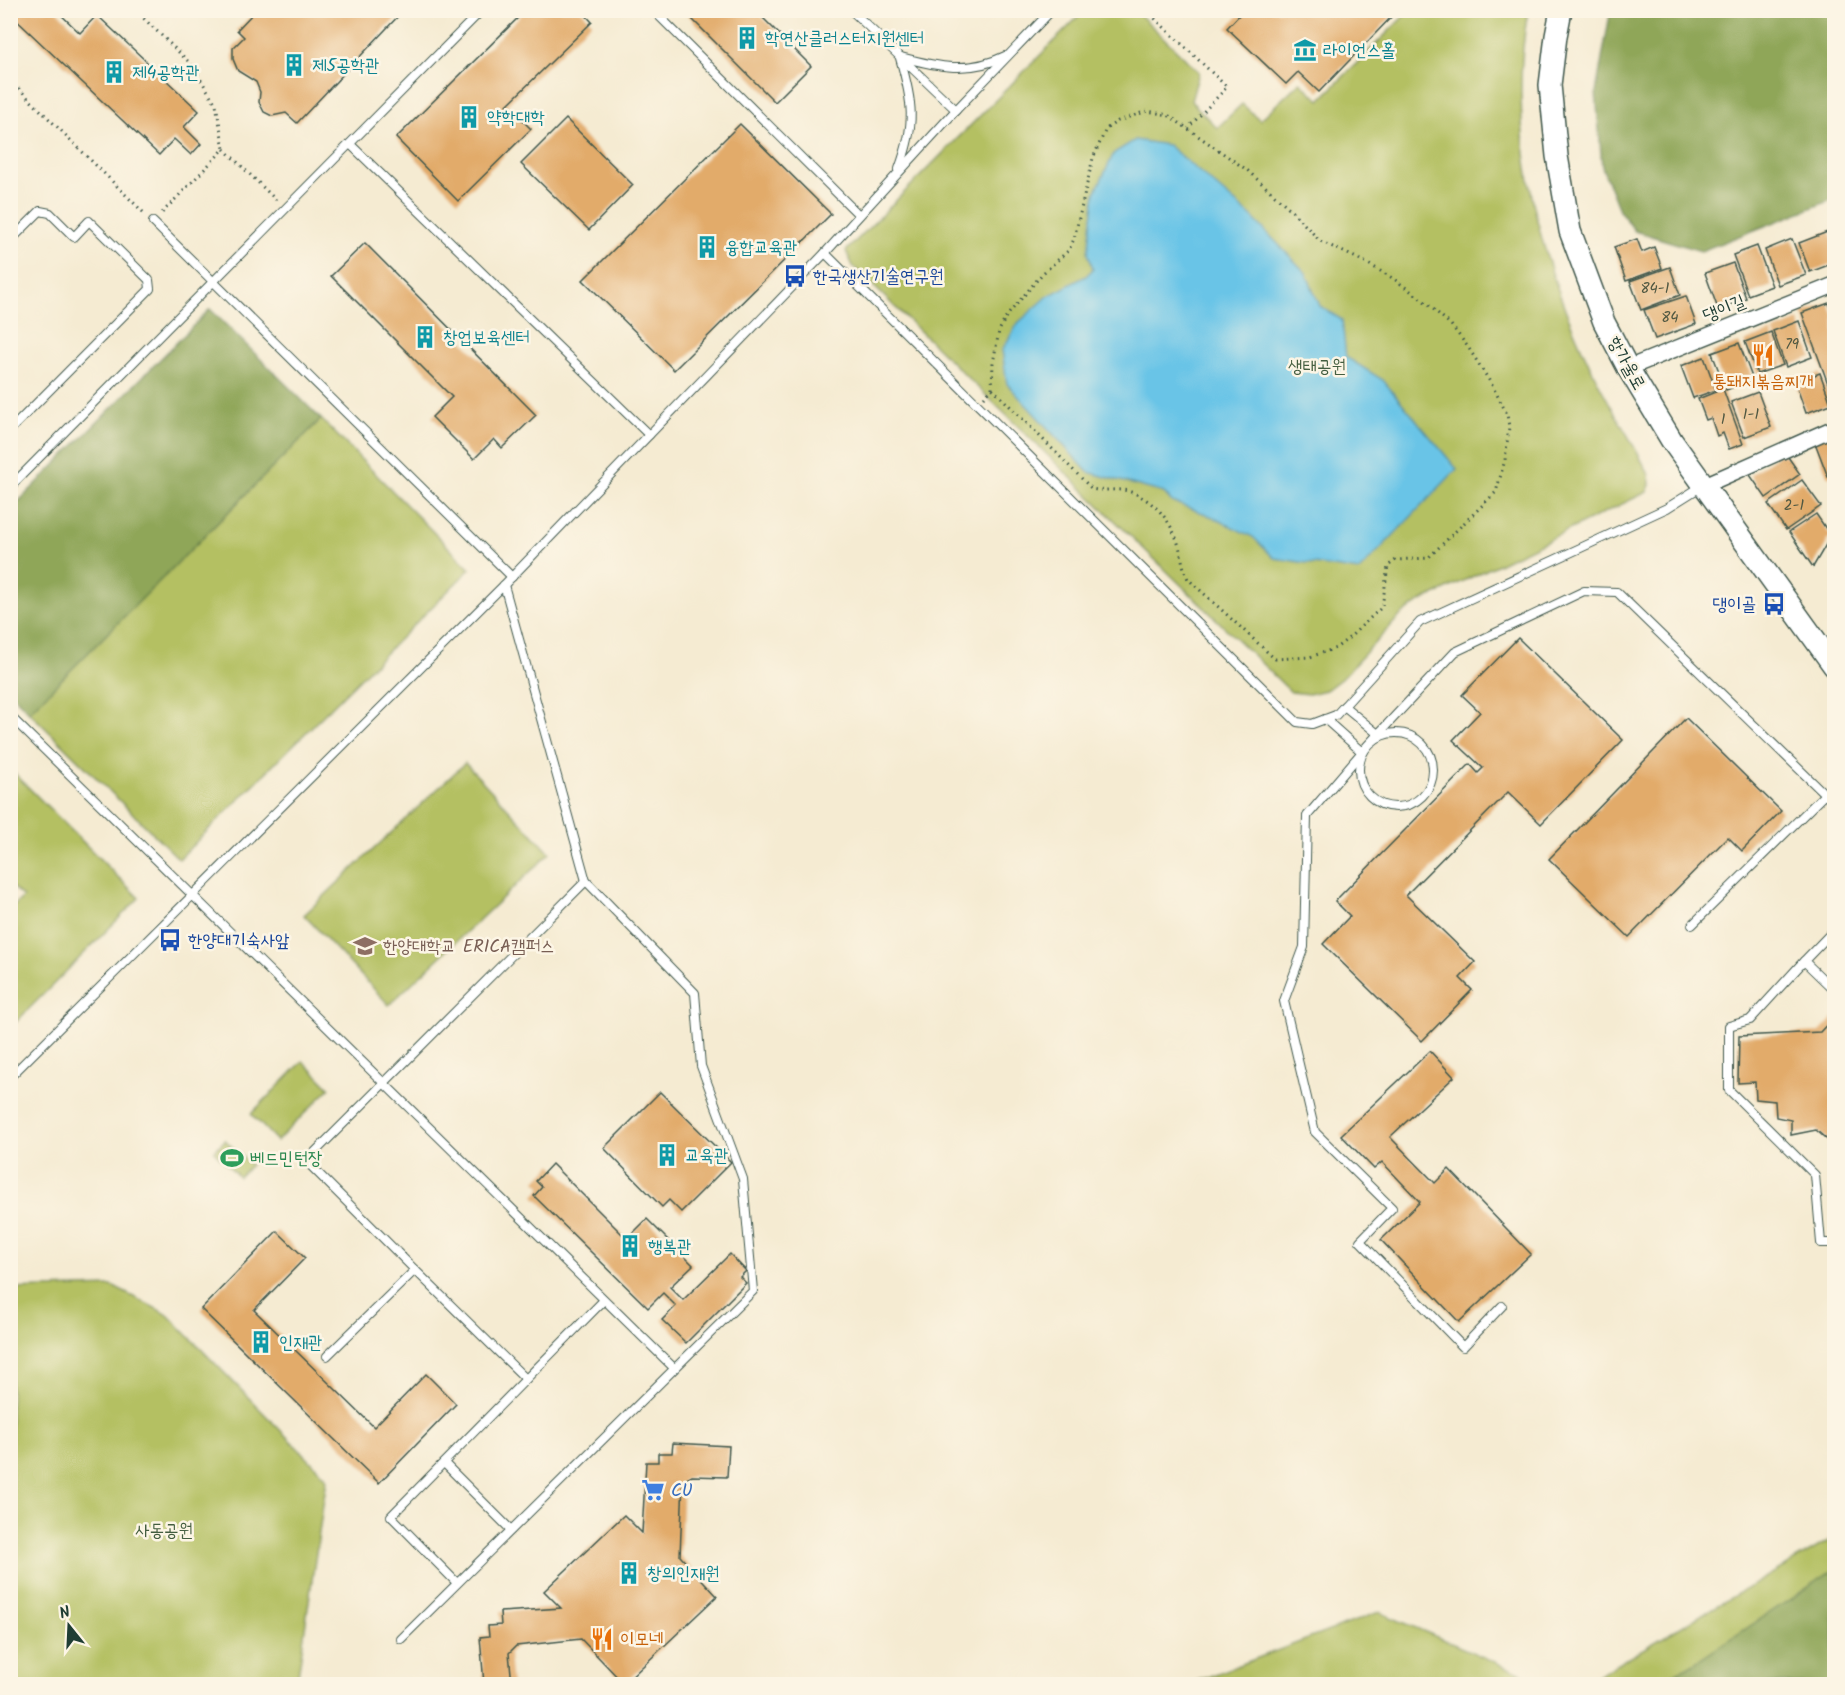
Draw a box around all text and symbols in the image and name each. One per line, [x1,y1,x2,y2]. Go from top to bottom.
building icon: 학연산클러스터지원센터 [734,25,760,51]
place label: 학연산클러스터지원센터 [765,25,924,54]
museum icon: 라이언스홀 [1292,37,1318,63]
place label: 라이언스홀 [1323,37,1395,66]
building icon: 제5공학관 [281,52,307,78]
place label: 제5공학관 [312,52,380,81]
building icon: 제4공학관 [101,59,127,85]
place label: 제4공학관 [132,59,200,88]
building icon: 약학대학 [456,104,482,130]
place label: 약학대학 [487,104,545,133]
building icon: 융합교육관 [694,234,720,260]
place label: 융합교육관 [725,234,797,263]
bus stop icon: 한국생산기술연구원 [782,263,808,289]
place label: 한국생산기술연구원 [813,263,943,292]
house number: 84-1 [1641,277,1670,301]
street label: 댕이길 [1699,288,1751,331]
house number: 84 [1661,306,1679,330]
building icon: 창업보육센터 [412,324,438,350]
place label: 창업보육센터 [443,324,530,353]
street label: 항가울로 [1599,331,1652,396]
house number: 79 [1785,333,1800,357]
restaurant icon: 통돼지볶음찌개 [1750,342,1776,368]
park label: 생태공원 [1288,353,1346,382]
place label: 통돼지볶음찌개 [1712,368,1814,397]
house number: 1-1 [1743,403,1759,427]
house number: 1 [1721,408,1726,432]
house number: 2-1 [1784,494,1804,518]
place label: 댕이골 [1713,591,1756,620]
bus stop icon: 댕이골 [1761,591,1787,617]
bus stop icon: 한양대기숙사앞 [157,927,183,953]
place label: 한양대기숙사앞 [188,927,290,956]
school or university icon: 한양대학교 ERICA캠퍼스 [352,933,378,959]
place label: 한양대학교 ERICA캠퍼스 [383,933,554,962]
building icon: 교육관 [654,1142,680,1168]
place label: 교육관 [685,1142,728,1171]
sports icon: 베드민턴장 [219,1145,245,1171]
place label: 베드민턴장 [250,1145,322,1174]
building icon: 행복관 [617,1233,643,1259]
place label: 행복관 [648,1233,691,1262]
building icon: 인재관 [248,1329,274,1355]
place label: 인재관 [279,1329,322,1358]
supermarket icon: CU [640,1477,666,1503]
place label: CU [671,1477,693,1506]
park label: 사동공원 [135,1517,193,1546]
building icon: 창의인재원 [616,1560,642,1586]
place label: 창의인재원 [647,1560,719,1589]
north arrow [39,1596,99,1656]
text: N [56,1600,73,1627]
restaurant icon: 이모네 [589,1626,615,1652]
place label: 이모네 [620,1626,663,1655]

